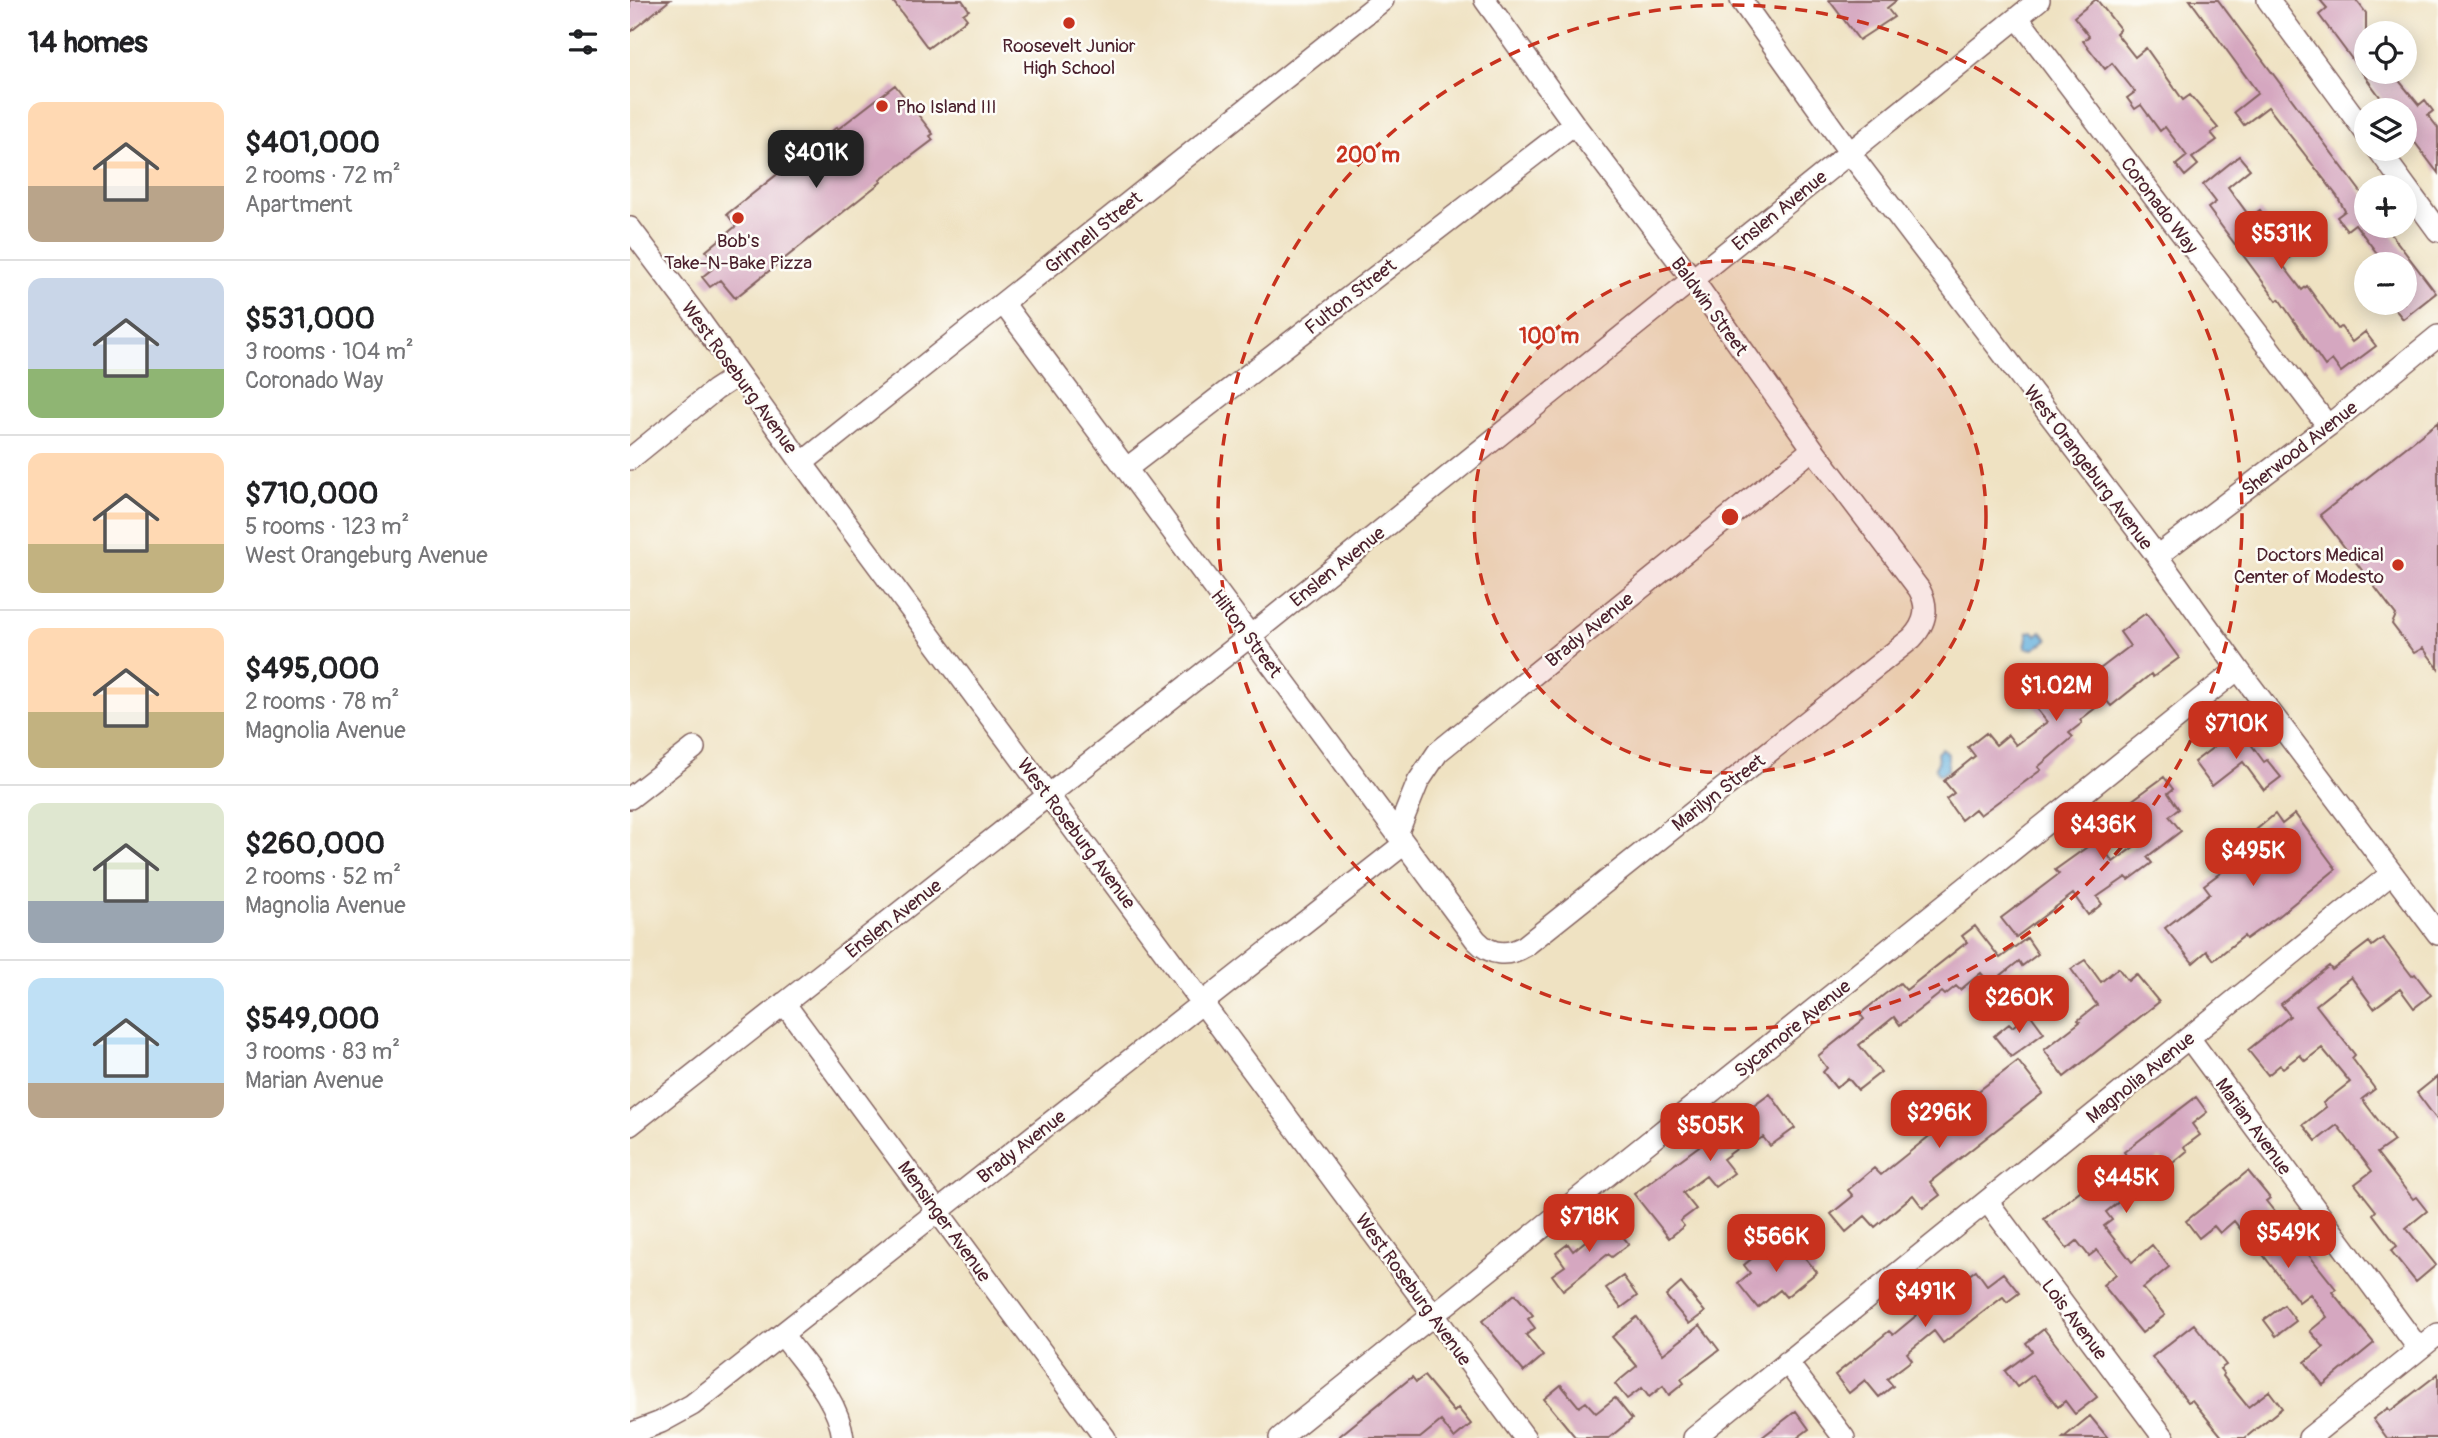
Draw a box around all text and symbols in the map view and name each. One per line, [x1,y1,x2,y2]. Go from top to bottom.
marker: Roosevelt Junior High School [1061,15,1077,31]
map controls [2354,21,2417,315]
button: locate [2354,21,2417,84]
icon: filters [564,23,602,61]
text: 14 homes [28,24,148,61]
place label: Roosevelt Junior High School [1002,34,1136,80]
place label: Pho Island III [896,95,997,119]
marker: Pho Island III [874,98,890,114]
button: layers [2354,98,2417,161]
text: $401,000 [245,124,380,161]
icon: home [84,130,168,214]
pin: $401K [767,130,865,190]
text: $401K [784,138,848,167]
text: 200 m [1336,142,1400,169]
street label: Coronado Way [2115,153,2203,258]
text: 2 rooms · 72 m² [245,161,401,190]
street label: Enslen Avenue [1727,165,1833,256]
button: + [2354,175,2417,238]
street label: Grinnell Street [1040,186,1147,279]
text: Apartment [245,190,352,219]
marker: Bob's Take-N-Bake Pizza [730,210,746,226]
pin: $531K [2232,212,2330,271]
text: $531K [2251,219,2311,248]
place label: Bob's Take-N-Bake Pizza [664,229,812,275]
button: − [2354,252,2417,315]
street label: Fulton Street [1300,253,1401,340]
street label: Baldwin Street [1665,253,1753,361]
street label: West Roseburg Avenue [676,297,803,459]
text: $531,000 [245,300,375,337]
icon: home [84,306,168,390]
text: 100 m [1519,323,1579,350]
text: 3 rooms · 104 m² [245,337,414,366]
text: Coronado Way [245,366,383,395]
street label: West Orangeburg Avenue [2018,380,2158,555]
street label: Sherwood Avenue [2237,395,2363,502]
text: $710,000 [245,475,378,512]
icon: home [84,481,168,565]
centre of rings [1718,505,1742,529]
text: 5 rooms · 123 m² [245,512,409,541]
street label: Enslen Avenue [1285,521,1391,612]
text: West Orangeburg Avenue [245,541,488,570]
place label: Doctors Medical Center of Modesto [2234,543,2384,589]
marker: Doctors Medical Center of Modesto [2390,557,2406,573]
street label: Hilton Street [1205,585,1287,683]
street label: Brady Avenue [1541,587,1639,673]
text: $495,000 [245,650,379,687]
icon: home [84,656,168,740]
pin: $1.02M [1999,664,2113,723]
text: $1.02M [2020,671,2092,700]
text: 2 rooms · 78 m² [245,687,399,716]
pin: $710K [2187,702,2285,761]
text: $710K [2204,709,2268,738]
text: Magnolia Avenue [245,716,406,745]
street label: Marilyn Street [1667,749,1770,837]
street label: West Roseburg Avenue [1012,753,1141,914]
pin: $436K [2054,802,2152,862]
text: $436K [2070,810,2136,839]
text: $260,000 [245,825,385,862]
pin: $495K [2204,828,2302,888]
icon: home [84,831,168,915]
text: $495K [2221,836,2285,865]
text: 2 rooms · 52 m² [245,862,401,891]
street label: Enslen Avenue [841,873,947,964]
text: Magnolia Avenue [245,891,406,920]
street label: Sycamore Avenue [1729,974,1856,1083]
pin: $260K [1970,976,2068,1035]
text: $260K [1985,983,2053,1012]
text: $549,000 [245,1000,379,1037]
icon: home [84,1006,168,1090]
street label: Magnolia Avenue [2082,1026,2200,1129]
text: 3 rooms · 83 m² [245,1037,400,1066]
text: Marian Avenue [245,1066,383,1095]
street label: Marian Avenue [2210,1073,2297,1180]
pin: $296K [1890,1090,1988,1150]
text: $296K [1907,1098,1971,1127]
street label: Brady Avenue [972,1104,1071,1189]
pin: $505K [1661,1104,1759,1163]
text: $505K [1677,1111,1743,1140]
street label: Mensinger Avenue [892,1156,997,1287]
pin: $445K [2077,1156,2175,1215]
text: $445K [2093,1163,2159,1192]
pin: $718K [1540,1194,1638,1254]
text: $718K [1559,1202,1619,1231]
street label: West Roseburg Avenue [1350,1209,1477,1371]
pin: $549K [2239,1210,2337,1270]
pin: $566K [1727,1214,1825,1274]
text: $549K [2256,1218,2320,1247]
text: $566K [1743,1222,1809,1251]
pin: $491K [1876,1270,1974,1329]
street label: Lois Avenue [2036,1274,2113,1365]
text: $491K [1895,1277,1955,1306]

